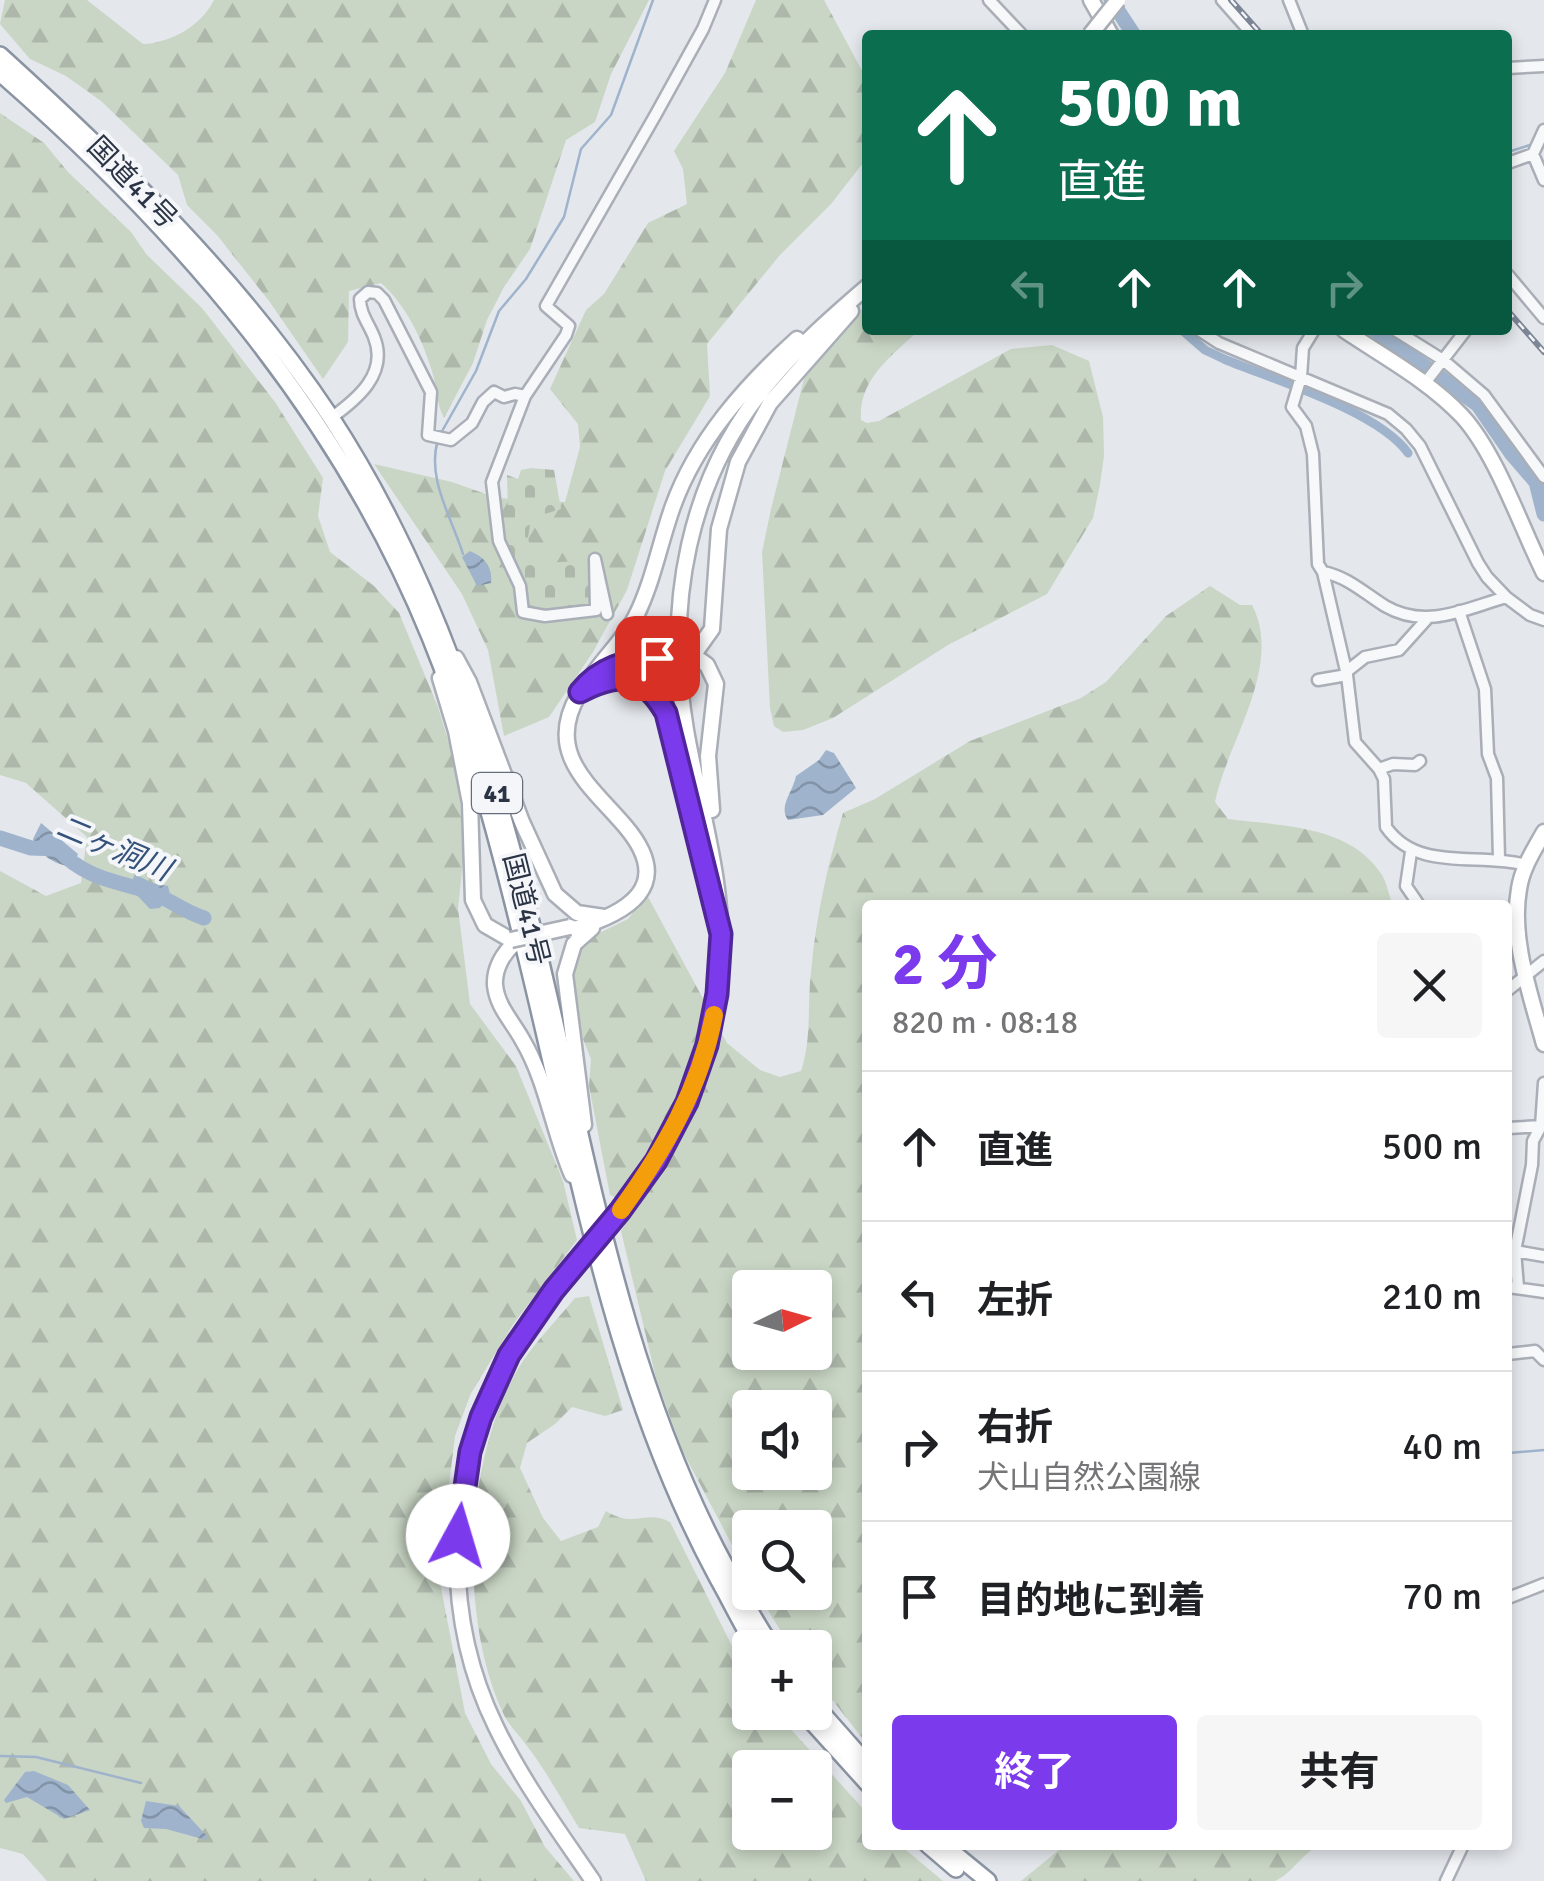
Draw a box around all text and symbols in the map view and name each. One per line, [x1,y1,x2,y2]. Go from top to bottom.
text: 500 m [1057,59,1242,145]
icon: ahead [892,70,1022,200]
street label: 国道41号 [80,130,184,236]
text: 直進 [1057,155,1147,210]
icon: left [1002,260,1057,315]
icon: ahead [1107,260,1162,315]
icon: ahead [1212,260,1267,315]
icon: right [1317,260,1372,315]
pin [615,616,700,701]
icon: arrive [630,631,685,686]
road number: 41 [472,773,522,813]
water label: 二ヶ洞川 [51,808,179,890]
street label: 国道41号 [496,850,556,969]
text: 2 分 [892,928,998,1002]
button: close [1377,933,1482,1038]
text: 820 m · 08:18 [892,1003,1078,1042]
icon: ahead [892,1119,947,1174]
text: 500 m [1382,1123,1482,1170]
text: 直進 [977,1127,1053,1174]
icon: left [892,1269,947,1324]
north arrow [732,1270,832,1370]
map controls [732,1270,832,1850]
text: 210 m [1382,1273,1482,1320]
text: 左折 [977,1277,1053,1324]
button: sound [732,1390,832,1490]
text: 右折 [977,1404,1053,1451]
icon: right [892,1419,947,1474]
text: 40 m [1402,1423,1482,1470]
text: 犬山自然公園線 [977,1458,1201,1497]
position arrow [406,1484,510,1588]
button: search [732,1510,832,1610]
icon: arrive [892,1569,947,1624]
text: 70 m [1402,1573,1482,1620]
text: 目的地に到着 [977,1577,1205,1624]
button: + [732,1630,832,1730]
button: 終了 [892,1715,1177,1830]
button: 共有 [1197,1715,1482,1830]
button: − [732,1750,832,1850]

